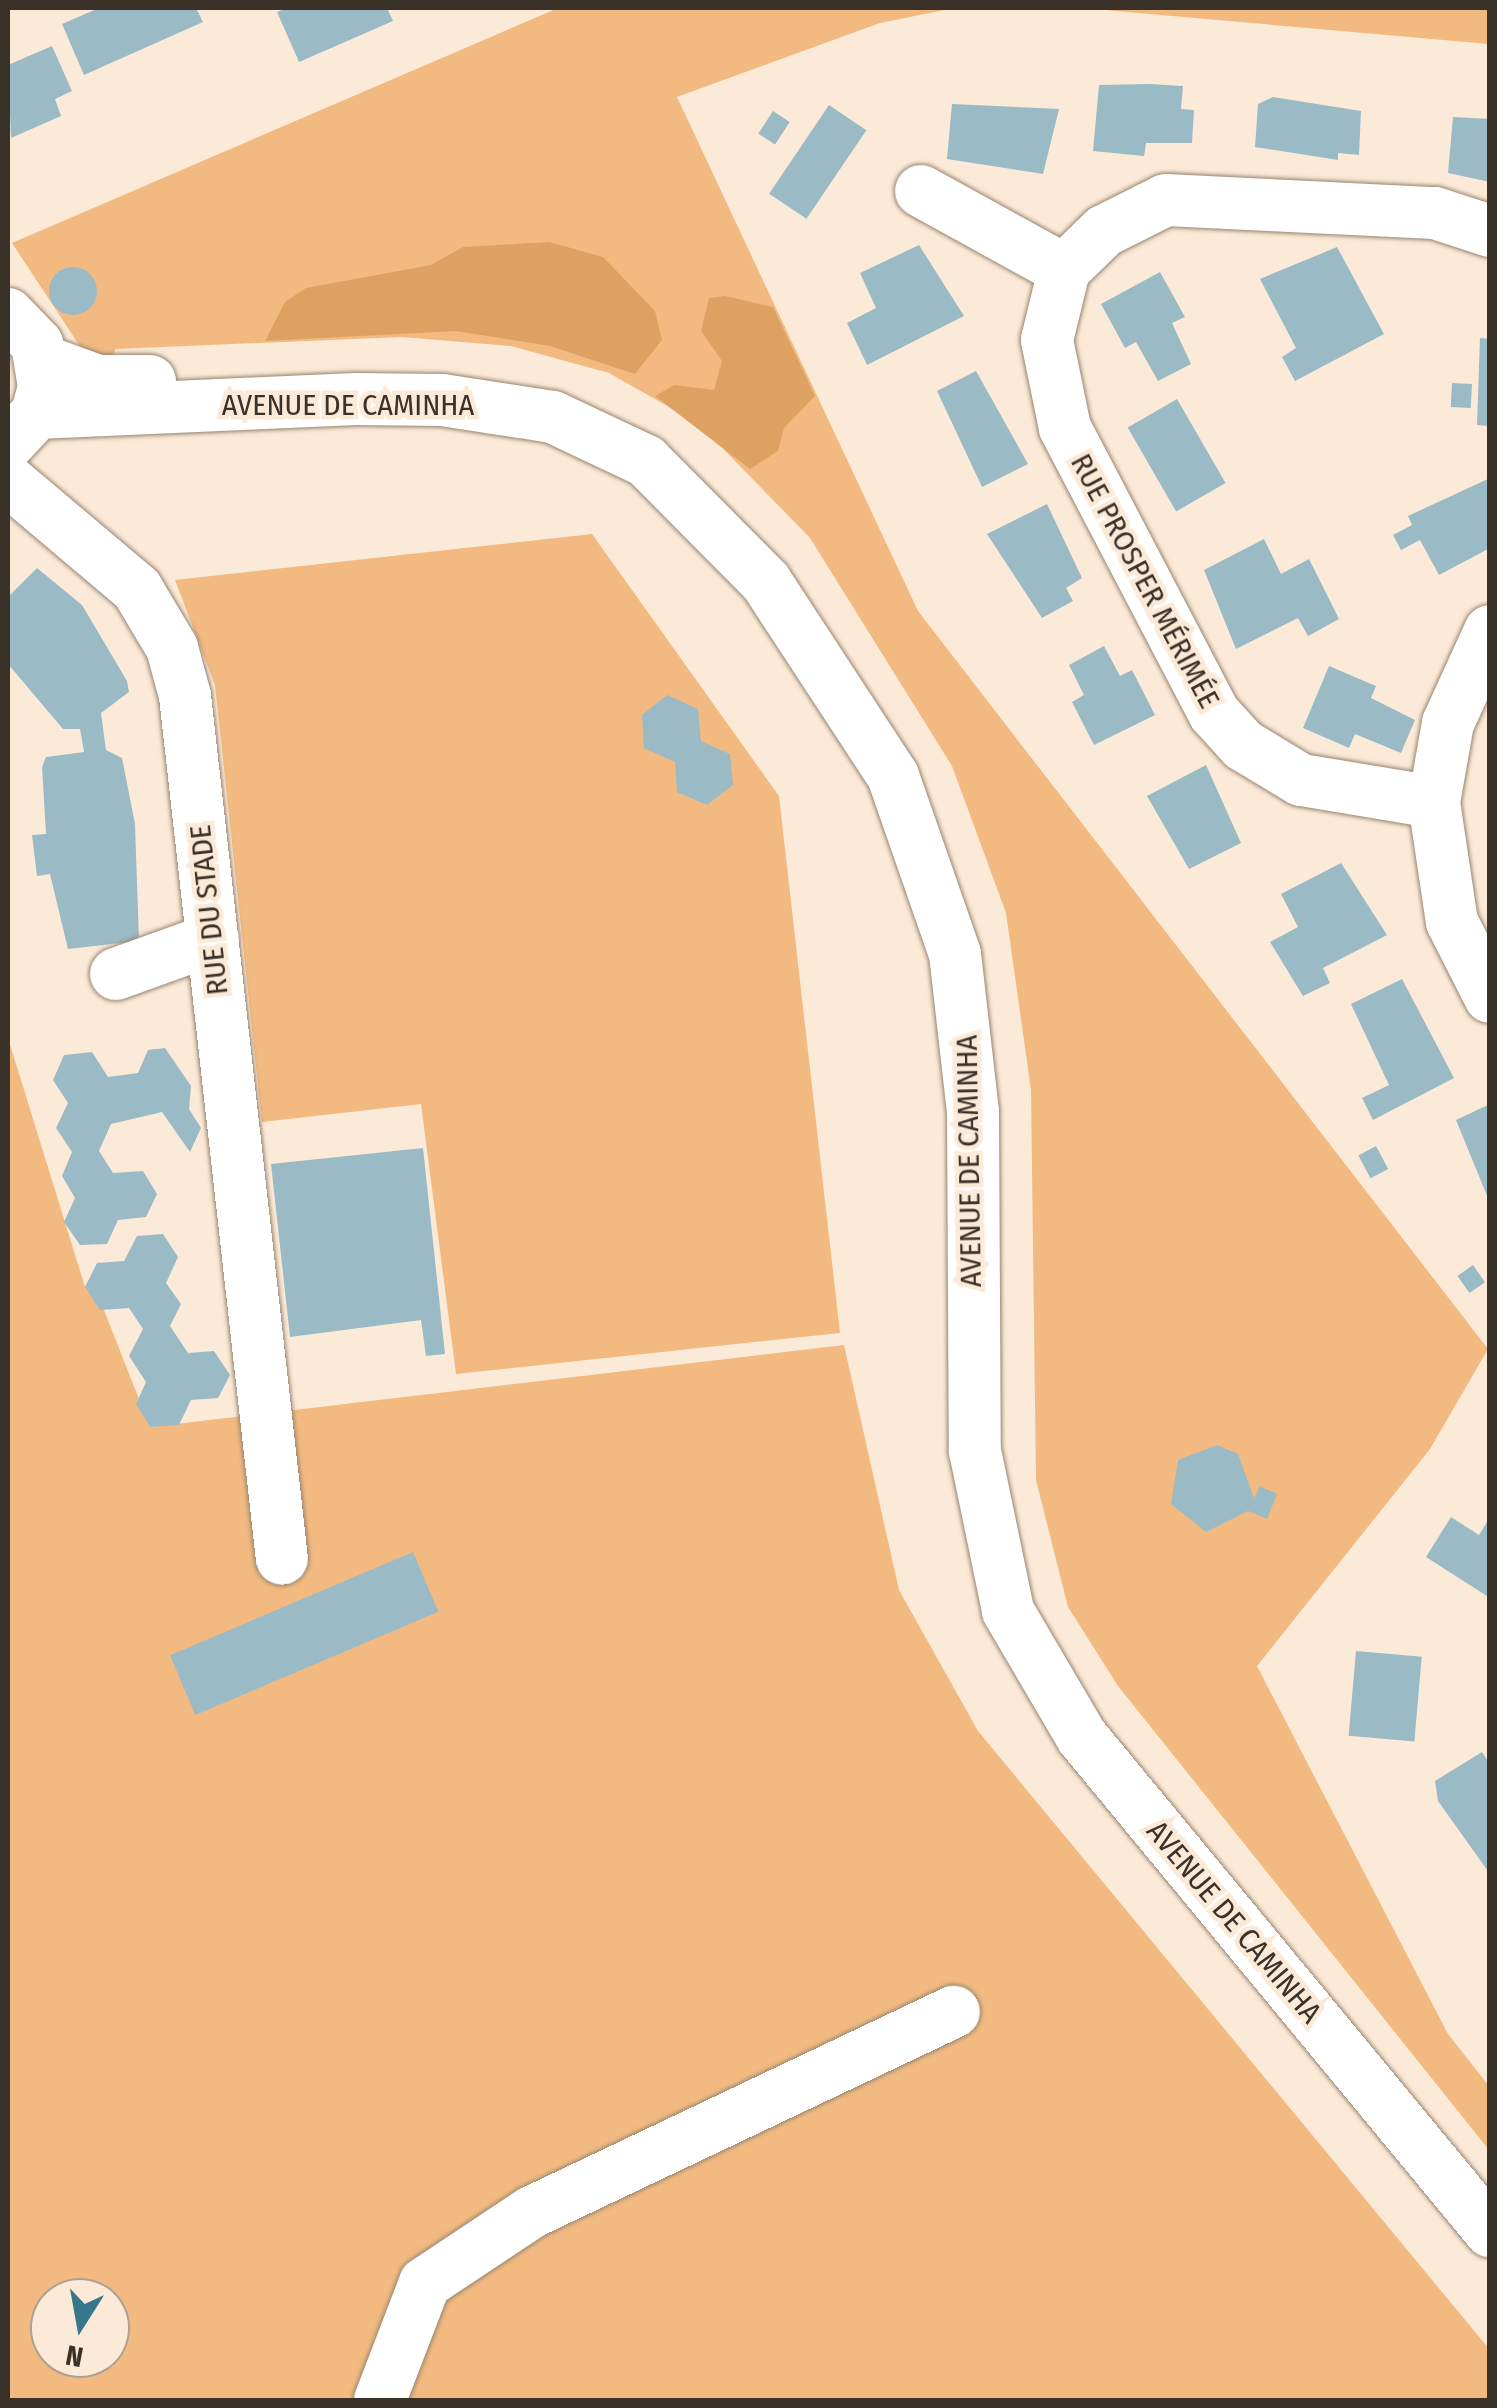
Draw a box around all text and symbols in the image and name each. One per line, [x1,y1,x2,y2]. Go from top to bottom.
street label: AVENUE DE CAMINHA [222,387,474,423]
street label: RUE PROSPER MÉRIMÉE [1063,448,1227,714]
street label: RUE DU STADE [182,823,236,997]
street label: AVENUE DE CAMINHA [949,1034,989,1288]
street label: AVENUE DE CAMINHA [1139,1814,1329,2030]
north arrow [30,2278,130,2378]
text: N [63,2338,86,2374]

